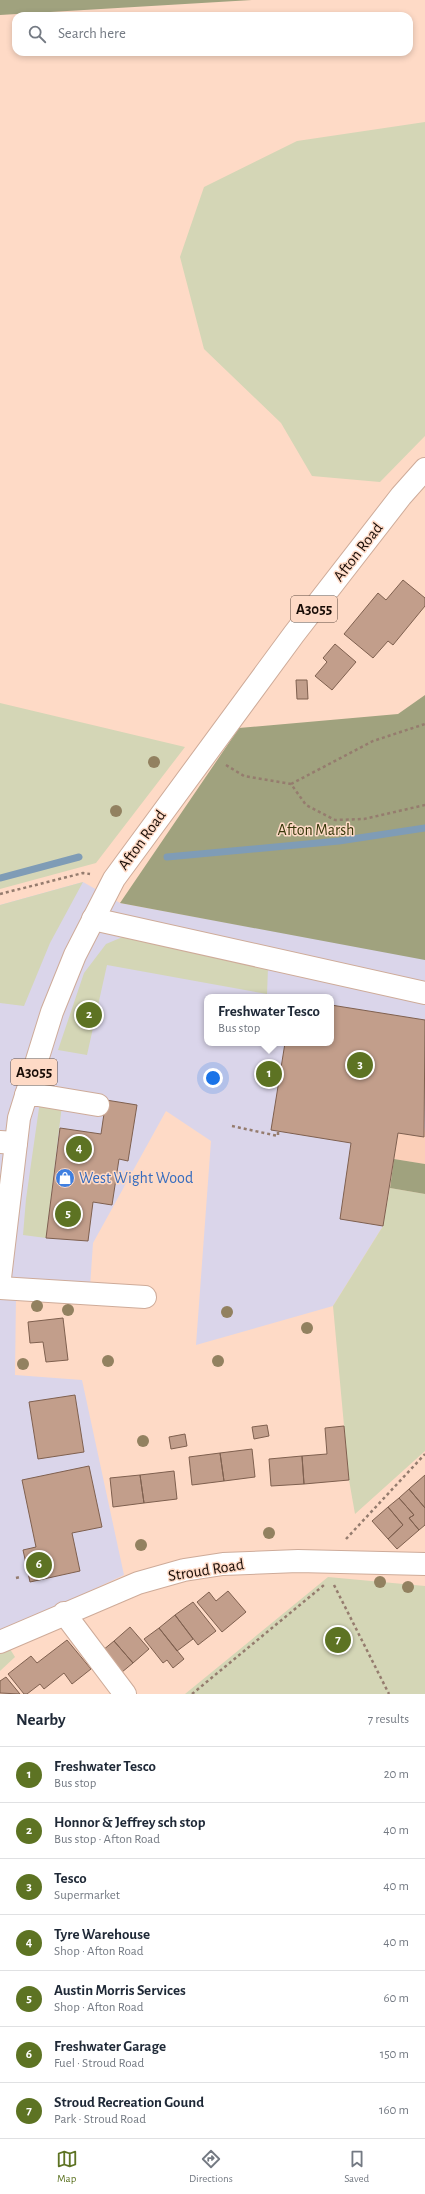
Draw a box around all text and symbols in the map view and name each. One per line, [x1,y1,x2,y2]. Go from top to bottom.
search box [12,12,413,56]
icon: search [26,23,48,45]
text: Search here [58,26,126,41]
street label: Afton Road [330,520,386,584]
road number: A3055 [291,596,337,622]
street label: Afton Road [115,807,169,873]
park label: Afton Marsh [278,822,354,838]
popup [204,994,334,1046]
pin: 2 [76,1000,102,1030]
text: Freshwater Tesco [218,1004,320,1019]
text: Bus stop [218,1022,260,1035]
pin: 3 [347,1050,373,1080]
road number: A3055 [11,1059,57,1085]
pin: 1 [256,1059,282,1089]
your location [203,1068,223,1088]
pin: 4 [66,1134,92,1164]
shop icon: West Wight Wood [54,1167,76,1189]
place label: West Wight Wood [79,1170,193,1186]
pin: 5 [55,1199,81,1229]
pin: 6 [26,1550,52,1580]
street label: Stroud Road [167,1556,245,1584]
pin: 7 [325,1625,351,1655]
text: Nearby [16,1711,66,1728]
text: 7 results [368,1713,409,1726]
text: Freshwater Tesco [54,1759,156,1774]
text: 1 [27,1768,31,1781]
text: 20 m [384,1768,409,1781]
text: Bus stop [54,1777,96,1790]
text: Honnor & Jeffrey sch stop [54,1815,205,1830]
text: 2 [26,1824,32,1837]
text: 40 m [383,1824,409,1837]
text: Bus stop · Afton Road [54,1833,160,1846]
text: Tesco [54,1871,87,1886]
text: 3 [26,1880,32,1893]
text: 40 m [383,1880,409,1893]
text: Supermarket [54,1889,120,1902]
text: Tyre Warehouse [54,1927,150,1942]
text: 4 [26,1936,32,1949]
text: 40 m [383,1936,409,1949]
text: Shop · Afton Road [54,1945,144,1958]
text: Austin Morris Services [54,1983,186,1998]
text: 5 [26,1992,32,2005]
text: 60 m [383,1992,409,2005]
text: Shop · Afton Road [54,2001,144,2014]
text: Freshwater Garage [54,2039,166,2054]
text: 6 [26,2048,32,2061]
text: 150 m [380,2048,409,2061]
text: Fuel · Stroud Road [54,2057,144,2070]
text: Stroud Recreation Gound [54,2095,204,2110]
text: 7 [26,2104,32,2117]
text: 160 m [379,2104,409,2117]
text: Park · Stroud Road [54,2113,146,2126]
tab: Map [56,2148,78,2185]
tab: Directions [189,2148,233,2185]
tab: Saved [344,2148,369,2185]

